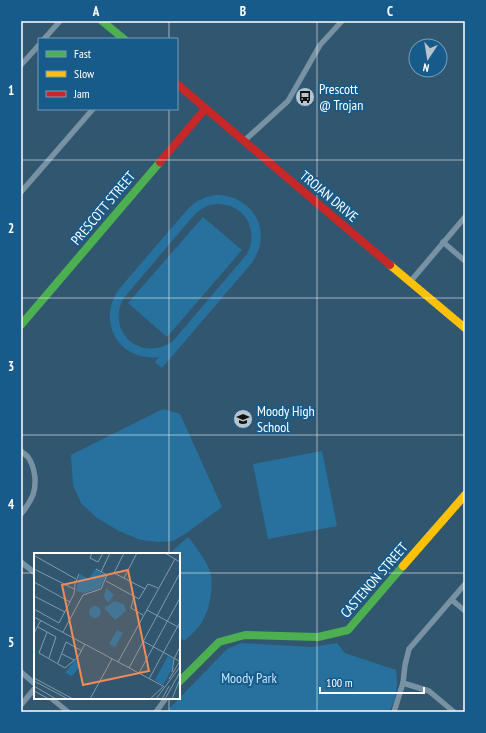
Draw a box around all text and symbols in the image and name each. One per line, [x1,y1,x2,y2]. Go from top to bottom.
text: A [92,3,100,20]
text: B [240,3,246,20]
text: C [387,3,393,20]
legend [38,38,178,110]
north arrow [408,38,448,78]
text: Fast [74,46,92,61]
text: N [422,60,430,75]
text: Slow [74,66,95,81]
place label: Prescott @ Trojan [319,80,363,114]
text: 1 [8,82,14,99]
text: Jam [73,86,90,101]
bus stop icon: Prescott @ Trojan [294,86,316,108]
street label: TROJAN DRIVE [296,166,362,226]
street label: PRESCOTT STREET [67,167,140,249]
text: 2 [8,220,14,237]
text: 3 [8,358,14,375]
place label: Moody High School [257,402,315,436]
school or university icon: Moody High School [232,408,254,430]
text: 4 [8,496,15,513]
street label: CASTENON STREET [336,538,412,621]
inset map [34,553,180,699]
text: 5 [8,634,14,651]
park label: Moody Park [221,669,277,687]
scale bar [320,669,424,695]
text: 100 m [326,675,353,690]

